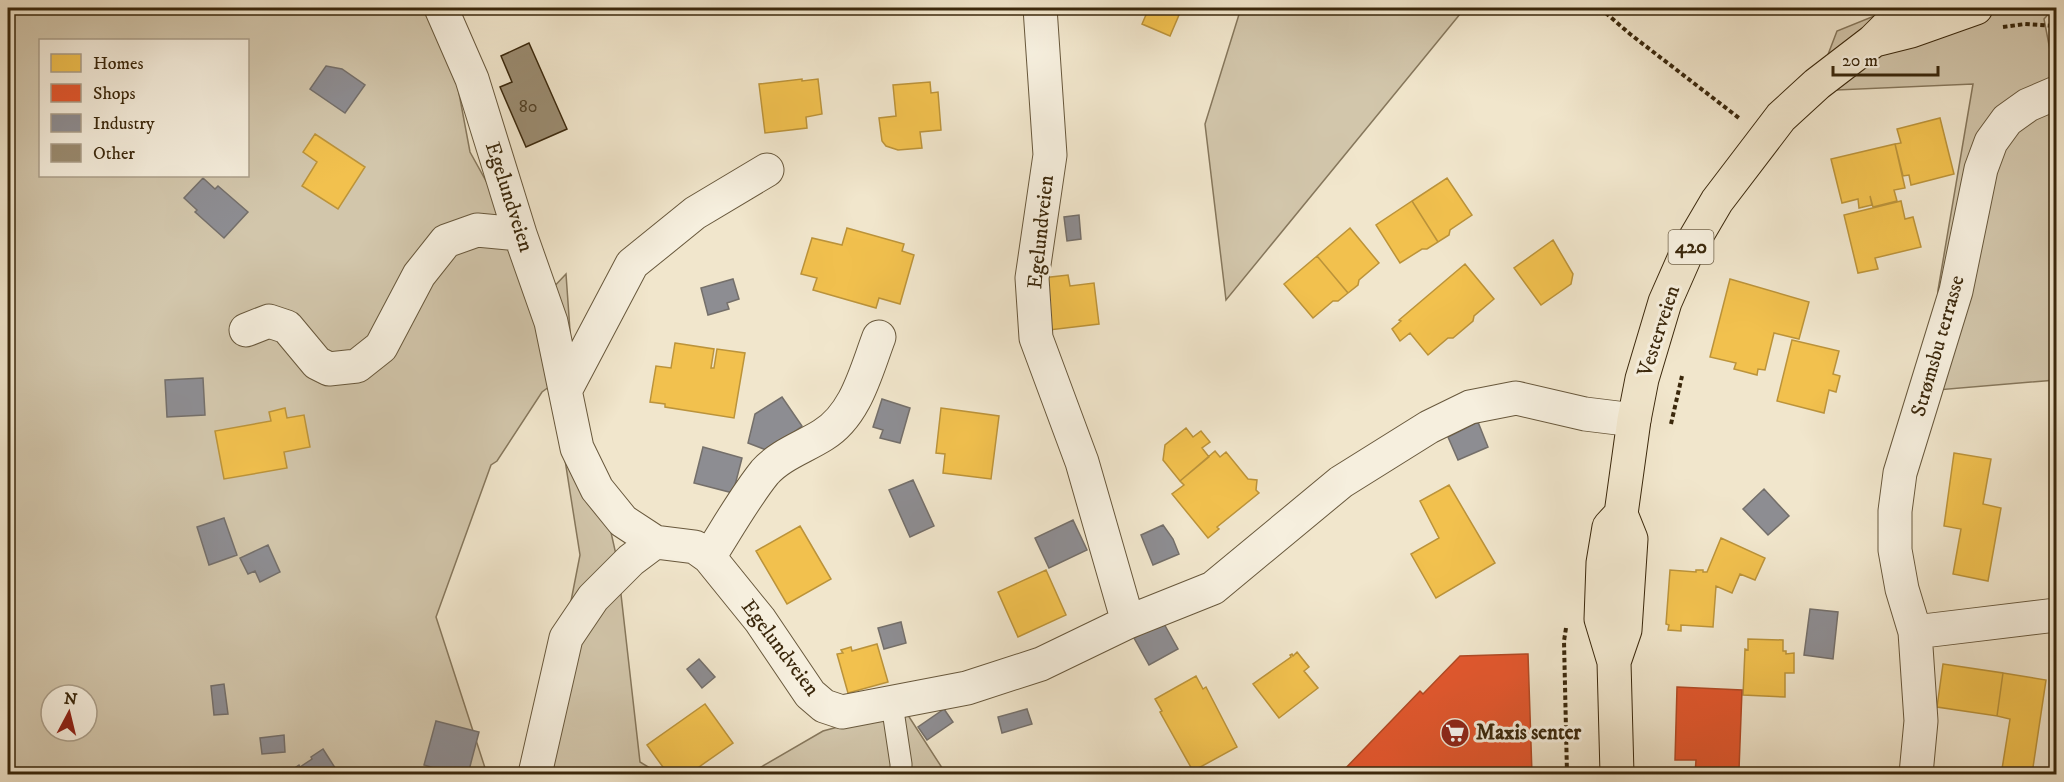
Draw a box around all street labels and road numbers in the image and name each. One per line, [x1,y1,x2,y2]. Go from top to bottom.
street label: Egelundveien [479,139,539,255]
street label: Egelundveien [1022,174,1060,290]
road number: 420 [1668,230,1714,264]
street label: Strømsbu terrasse [1905,272,1971,420]
street label: Vesterveien [1632,282,1686,381]
street label: Egelundveien [735,594,825,702]

